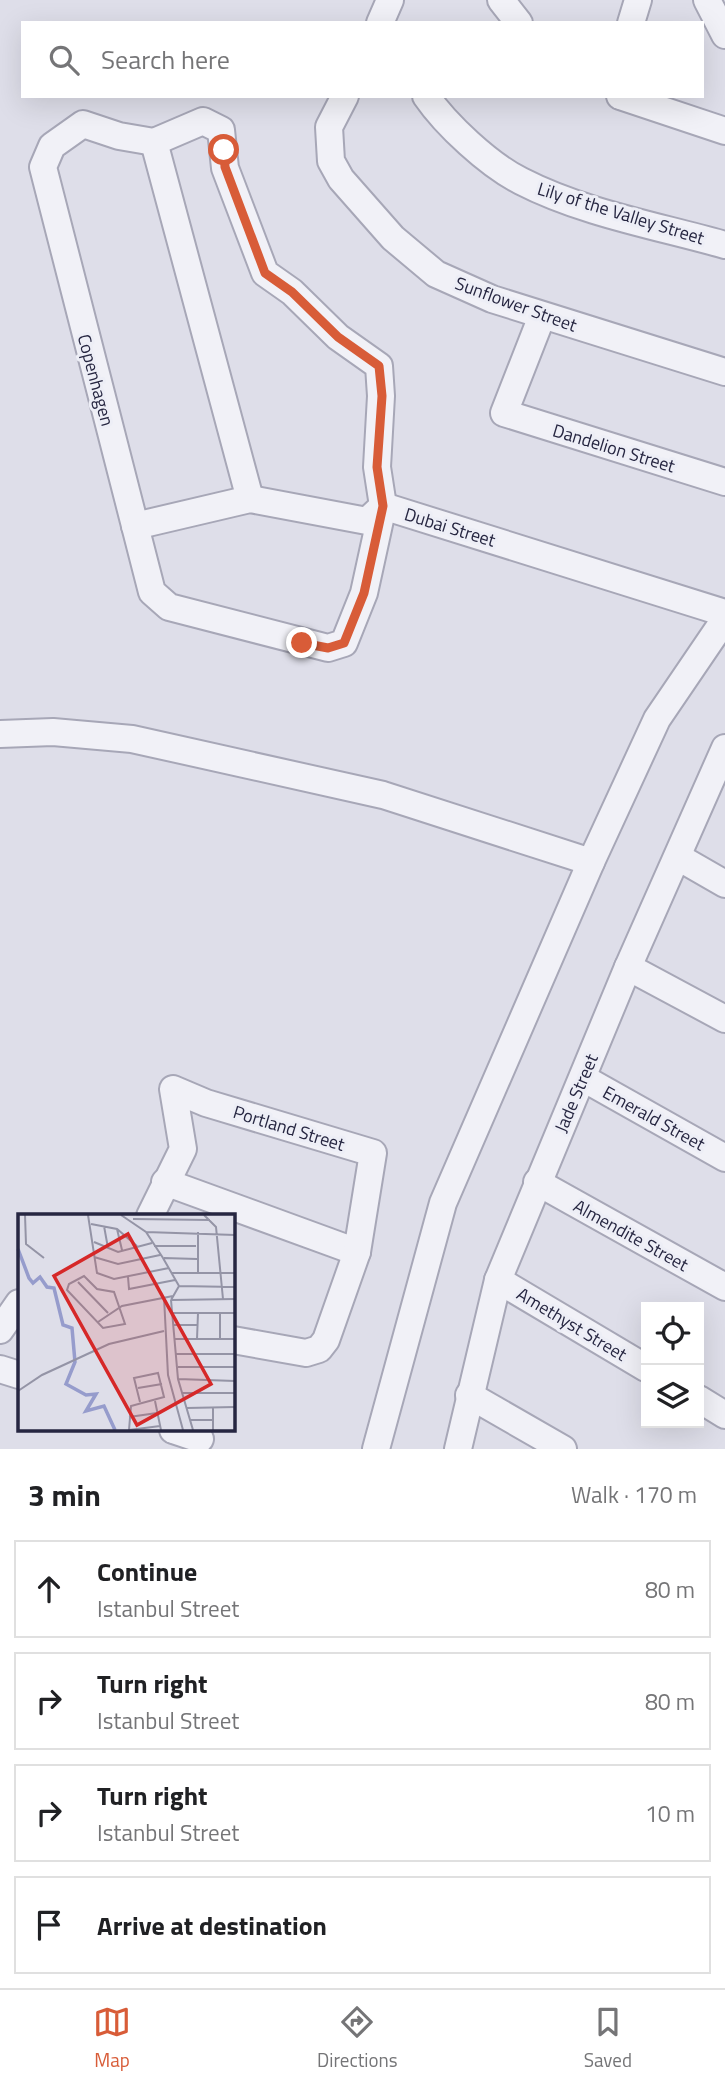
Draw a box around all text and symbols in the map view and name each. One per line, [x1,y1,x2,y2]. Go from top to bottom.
search box [21,21,704,98]
text: Search here [101,40,230,79]
icon: search [45,41,83,79]
route start [208,134,239,165]
street label: Lily of the Valley Street [534,175,708,251]
street label: Sunflower Street [451,269,581,339]
street label: Copenhagen [71,331,121,429]
street label: Dandelion Street [550,417,679,480]
street label: Dubai Street [401,500,500,554]
route end [286,627,317,658]
street label: Jade Street [547,1049,605,1137]
street label: Emerald Street [598,1079,711,1158]
street label: Portland Street [230,1098,349,1158]
street label: Almendite Street [569,1192,694,1278]
inset map [18,1214,234,1432]
street label: Amethyst Street [512,1280,633,1368]
map controls [641,1302,704,1428]
button: locate [641,1302,704,1365]
button: layers [641,1365,704,1428]
text: 3 min [28,1472,101,1518]
text: Walk · 170 m [571,1477,697,1512]
text: Continue [97,1552,197,1591]
icon: ahead [30,1570,68,1608]
text: 80 m [645,1572,695,1607]
text: Istanbul Street [97,1591,239,1626]
text: Turn right [97,1664,208,1703]
icon: right [30,1682,68,1720]
text: 80 m [645,1684,695,1719]
text: Istanbul Street [97,1703,239,1738]
text: Turn right [97,1776,208,1815]
icon: right [30,1794,68,1832]
text: 10 m [645,1796,695,1831]
text: Istanbul Street [97,1815,239,1850]
icon: arrive [30,1906,68,1944]
text: Arrive at destination [97,1906,327,1945]
tab: Map [93,2003,131,2074]
tab: Directions [317,2003,398,2074]
tab: Saved [584,2003,632,2074]

